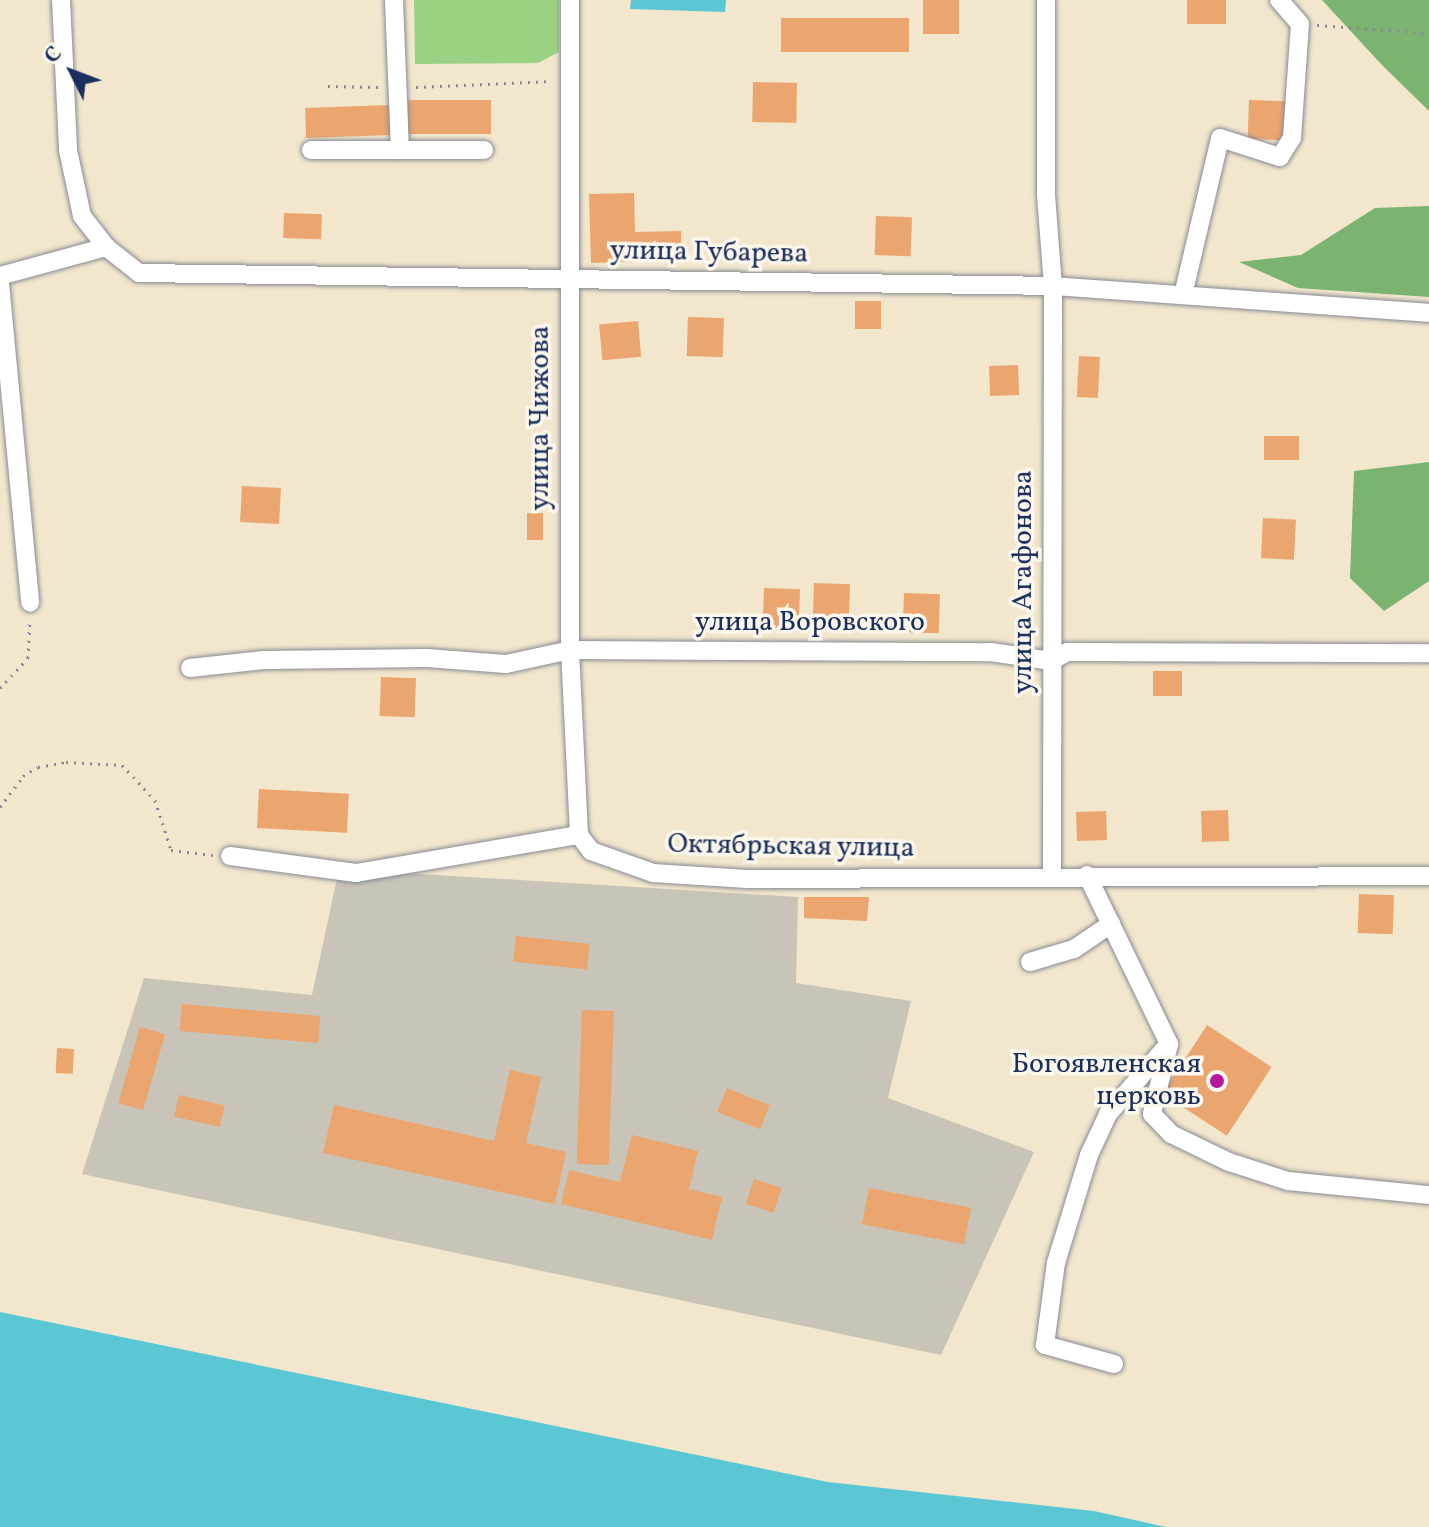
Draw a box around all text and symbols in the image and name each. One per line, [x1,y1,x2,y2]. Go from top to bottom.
north arrow [32,32,112,112]
text: С [38,40,70,71]
street label: улица Губарева [610,234,808,272]
street label: улица Чижова [524,325,558,511]
street label: улица Агафонова [1007,470,1041,694]
street label: улица Воровского [695,606,925,640]
street label: Октябрьская улица [667,828,915,866]
place label: Богоявленская церковь [1012,1048,1201,1114]
marker: Богоявленская церковь [1208,1072,1226,1090]

